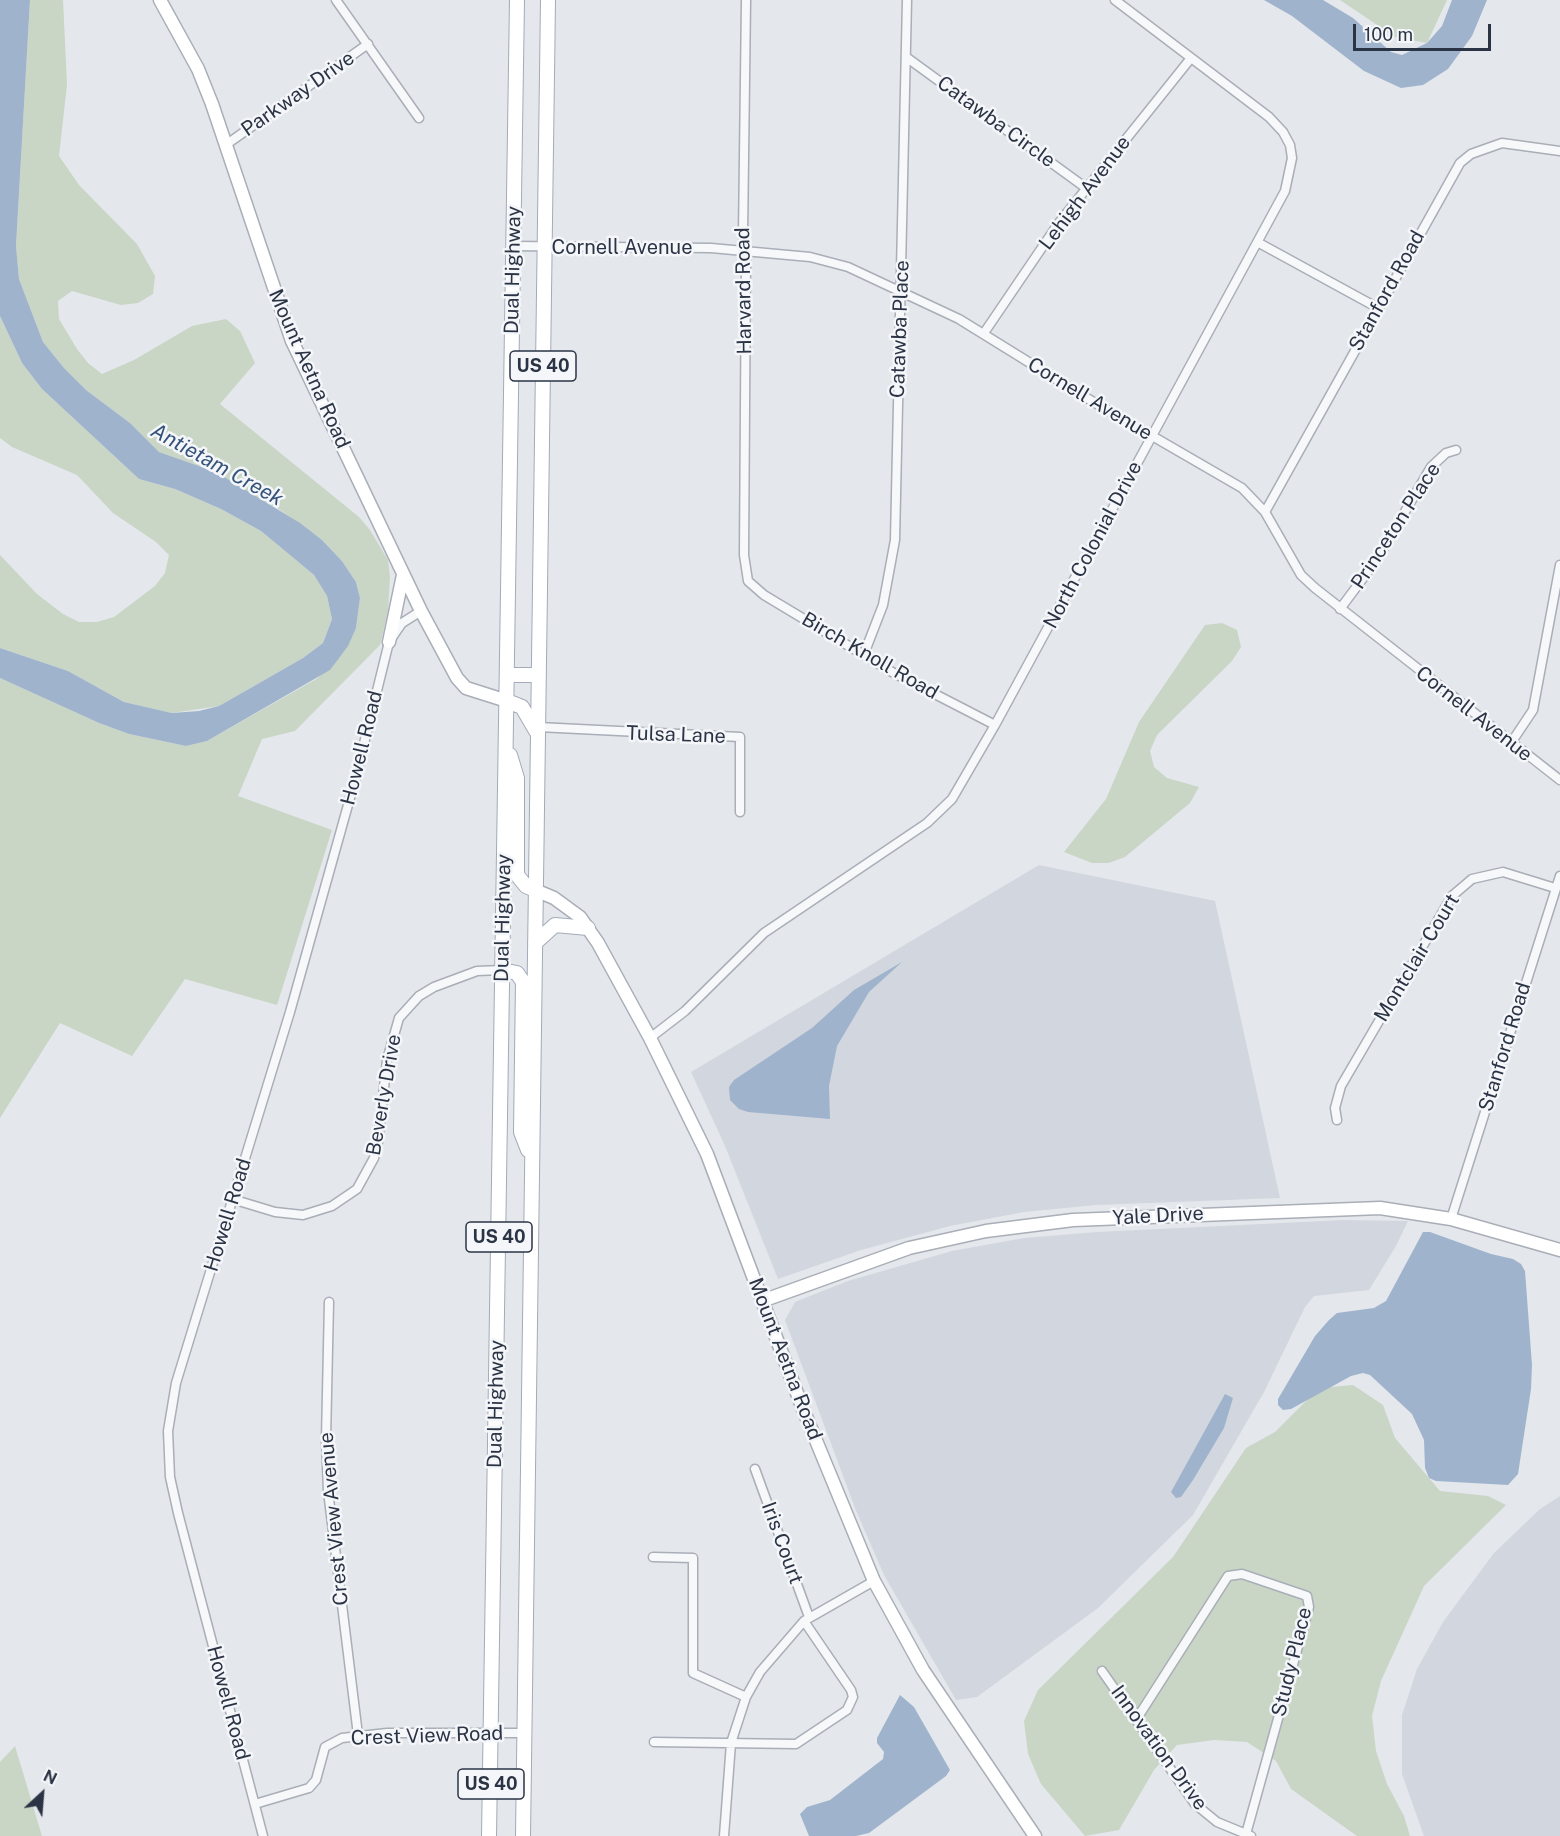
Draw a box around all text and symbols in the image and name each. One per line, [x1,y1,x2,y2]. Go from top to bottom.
scale bar [1356,12,1494,50]
text: 100 m [1364,24,1413,45]
street label: Parkway Drive [237,46,359,142]
street label: Catawba Circle [932,71,1060,173]
street label: Lehigh Avenue [1034,131,1136,255]
street label: Dual Highway [500,206,526,334]
street label: Harvard Road [731,227,757,355]
street label: Stanford Road [1344,227,1430,355]
street label: Cornell Avenue [551,236,693,260]
street label: Catawba Place [886,260,914,398]
street label: Mount Aetna Road [263,286,355,452]
road number: US 40 [510,351,576,381]
street label: Cornell Avenue [1023,352,1157,446]
water label: Antietam Creek [147,418,287,512]
street label: North Colonial Drive [1039,457,1147,633]
street label: Princeton Place [1346,458,1446,594]
street label: Birch Knoll Road [797,607,943,705]
street label: Cornell Avenue [1411,661,1537,767]
street label: Howell Road [336,688,388,808]
street label: Tulsa Lane [626,721,726,749]
street label: Dual Highway [490,854,516,982]
street label: Montclair Court [1369,890,1465,1026]
street label: Stanford Road [1474,979,1536,1115]
street label: Beverly Drive [362,1032,406,1158]
street label: Howell Road [199,1155,257,1275]
street label: Yale Drive [1112,1202,1204,1230]
road number: US 40 [466,1222,532,1252]
street label: Mount Aetna Road [743,1275,827,1443]
street label: Dual Highway [483,1340,509,1468]
street label: Crest View Avenue [314,1431,354,1607]
street label: Iris Court [756,1499,808,1587]
street label: Study Place [1267,1605,1317,1719]
street label: Howell Road [201,1643,255,1763]
street label: Innovation Drive [1106,1681,1212,1815]
street label: Crest View Road [350,1721,504,1751]
north arrow [12,1764,72,1824]
text: N [40,1766,60,1789]
road number: US 40 [458,1769,524,1799]

